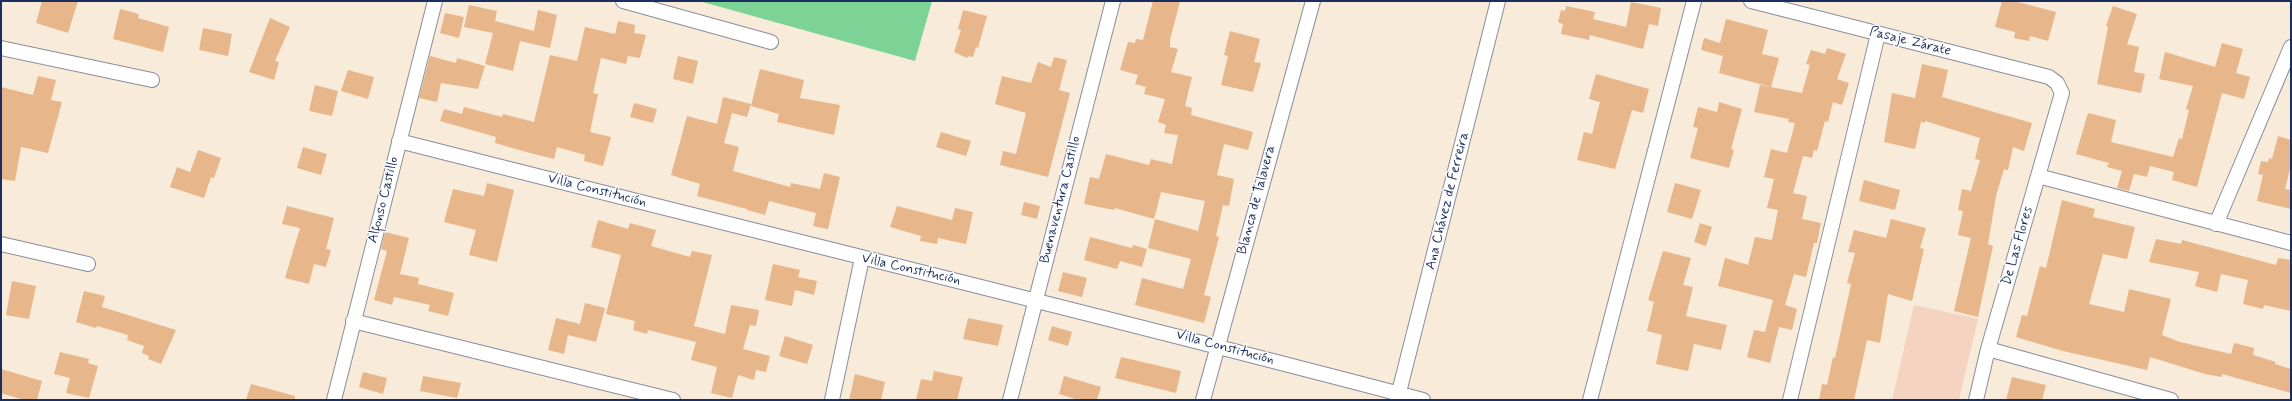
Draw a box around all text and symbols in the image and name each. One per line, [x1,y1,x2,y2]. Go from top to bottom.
street label: Pasaje Zárate [1867,24,1953,60]
street label: Ana Chávez de Ferreira [1423,130,1473,272]
street label: Buenaventura Castillo [1037,135,1085,265]
street label: Blanca de Talavera [1234,144,1280,256]
street label: Alfonso Castillo [365,155,403,245]
street label: Villa Constitución [546,171,648,211]
street label: De Las Flores [1999,205,2037,287]
street label: Villa Constitución [860,250,962,290]
street label: Villa Constitución [1174,327,1276,369]

